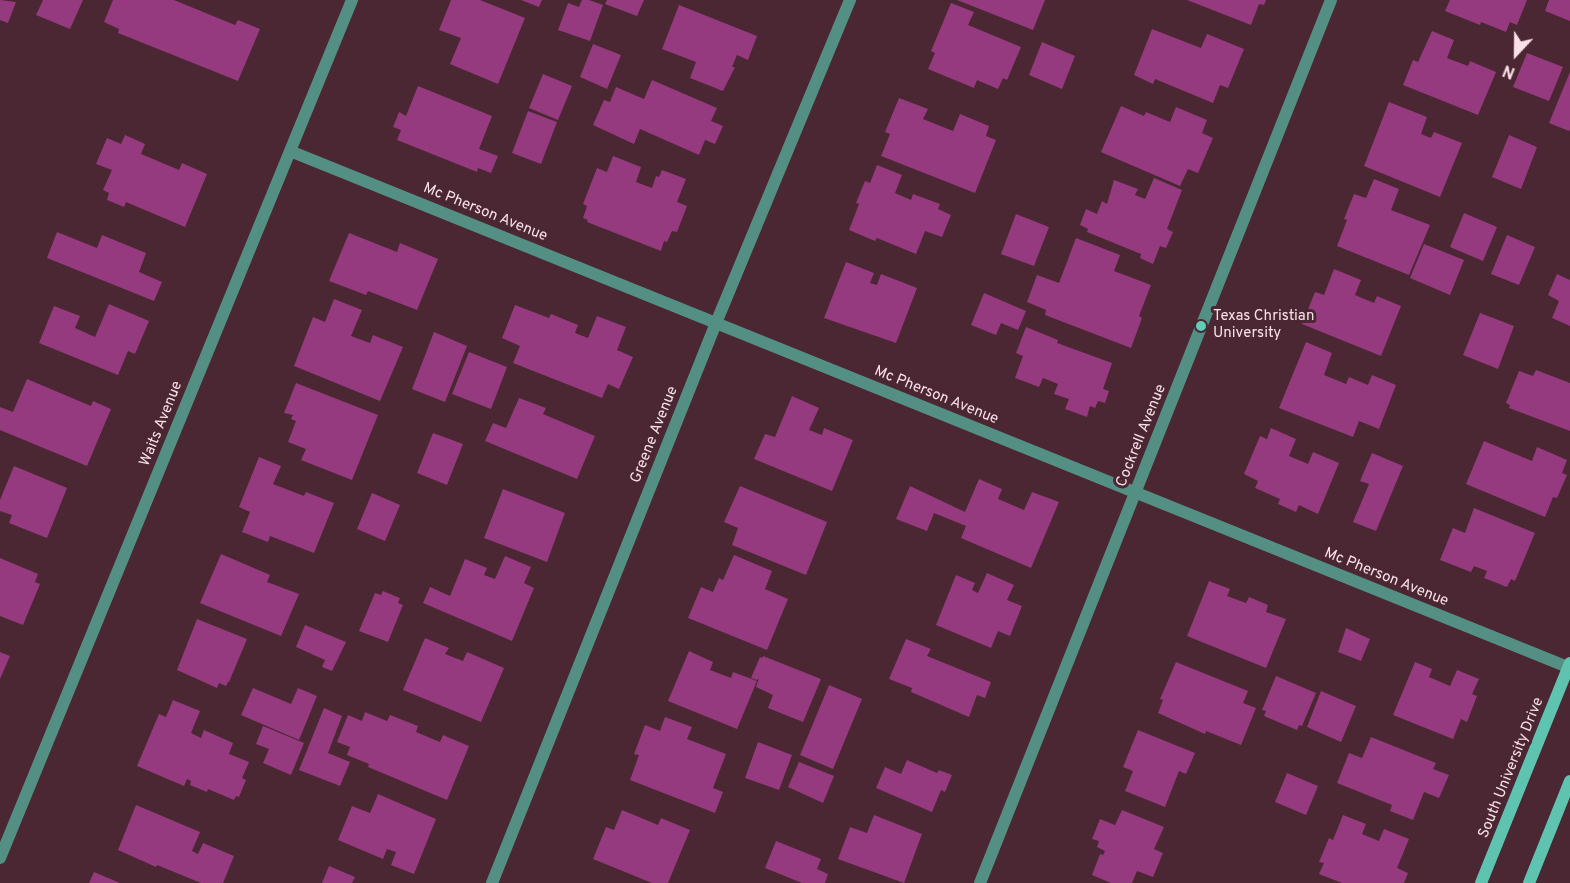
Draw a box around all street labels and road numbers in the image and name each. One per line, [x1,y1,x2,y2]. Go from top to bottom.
street label: Mc Pherson Avenue [420,180,550,246]
street label: Mc Pherson Avenue [871,363,1001,429]
street label: Waits Avenue [137,379,187,469]
street label: Cockrell Avenue [1113,382,1171,490]
street label: Greene Avenue [627,384,683,486]
street label: Mc Pherson Avenue [1321,545,1451,611]
street label: South University Drive [1476,695,1548,841]

